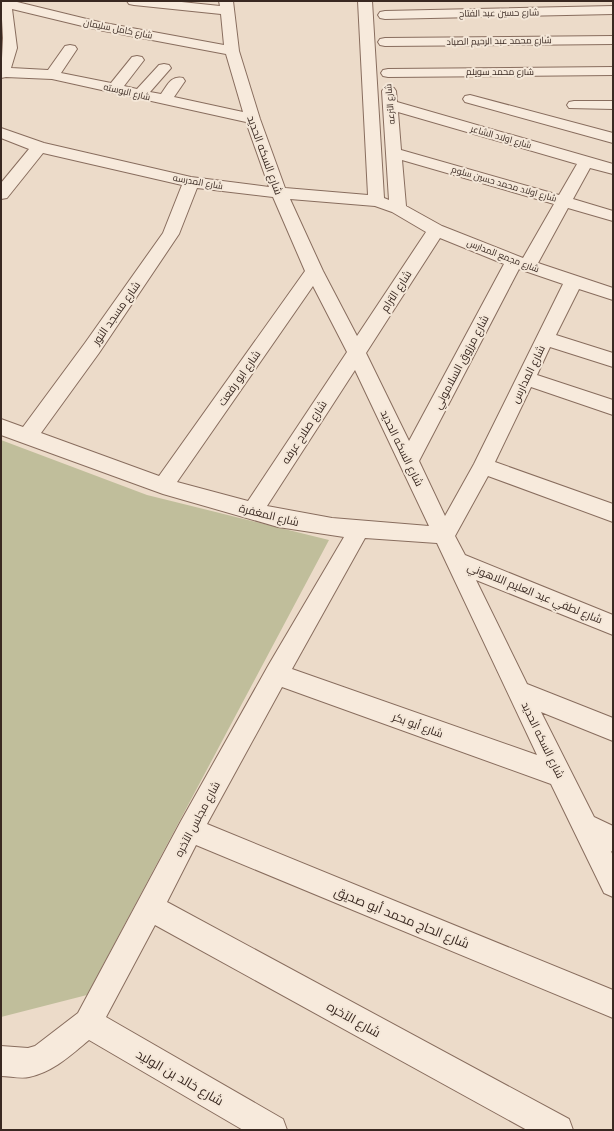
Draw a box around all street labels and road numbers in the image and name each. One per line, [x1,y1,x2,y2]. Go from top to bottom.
street label: شارع حسين عبد الفتاح [459,5,539,20]
street label: شارع كامل سليمان [82,15,154,42]
street label: شارع محمد عبد الرحيم الصياد [446,33,552,48]
street label: شارع محمد سويلم [466,65,534,78]
street label: شارع البوسته [102,80,152,103]
street label: شارع الترعه [381,83,398,125]
street label: شارع السكه الحديد [243,113,287,197]
street label: شارع اولاد الشاعر [468,121,533,151]
street label: شارع اولاد محمد حسين سلوم [450,162,558,205]
street label: شارع المدرسه [172,171,224,192]
street label: شارع مجمع المدارس [465,236,541,275]
street label: شارع الترام [377,267,415,315]
street label: شارع مسجد النور [87,278,144,349]
street label: شارع مرزوق السلاموني [429,312,494,412]
street label: شارع المدارس [507,342,549,406]
street label: شارع ابو رفعت [214,347,264,409]
street label: شارع صلاح عرفه [278,397,330,467]
street label: شارع السكه الحديد [377,407,427,489]
street label: شارع المغفرة [237,500,301,530]
street label: شارع لطفي عبد العليم اللاهوني [465,559,605,628]
street label: شارع السكه الحديد [518,699,568,781]
street label: شارع أبو بكر [390,708,446,742]
street label: شارع مجلس الآخره [170,778,224,860]
street label: شارع الحاج محمد أبو صديق [332,882,472,952]
street label: شارع الآخره [324,997,384,1041]
street label: شارع خالد بن الوليد [133,1045,227,1109]

